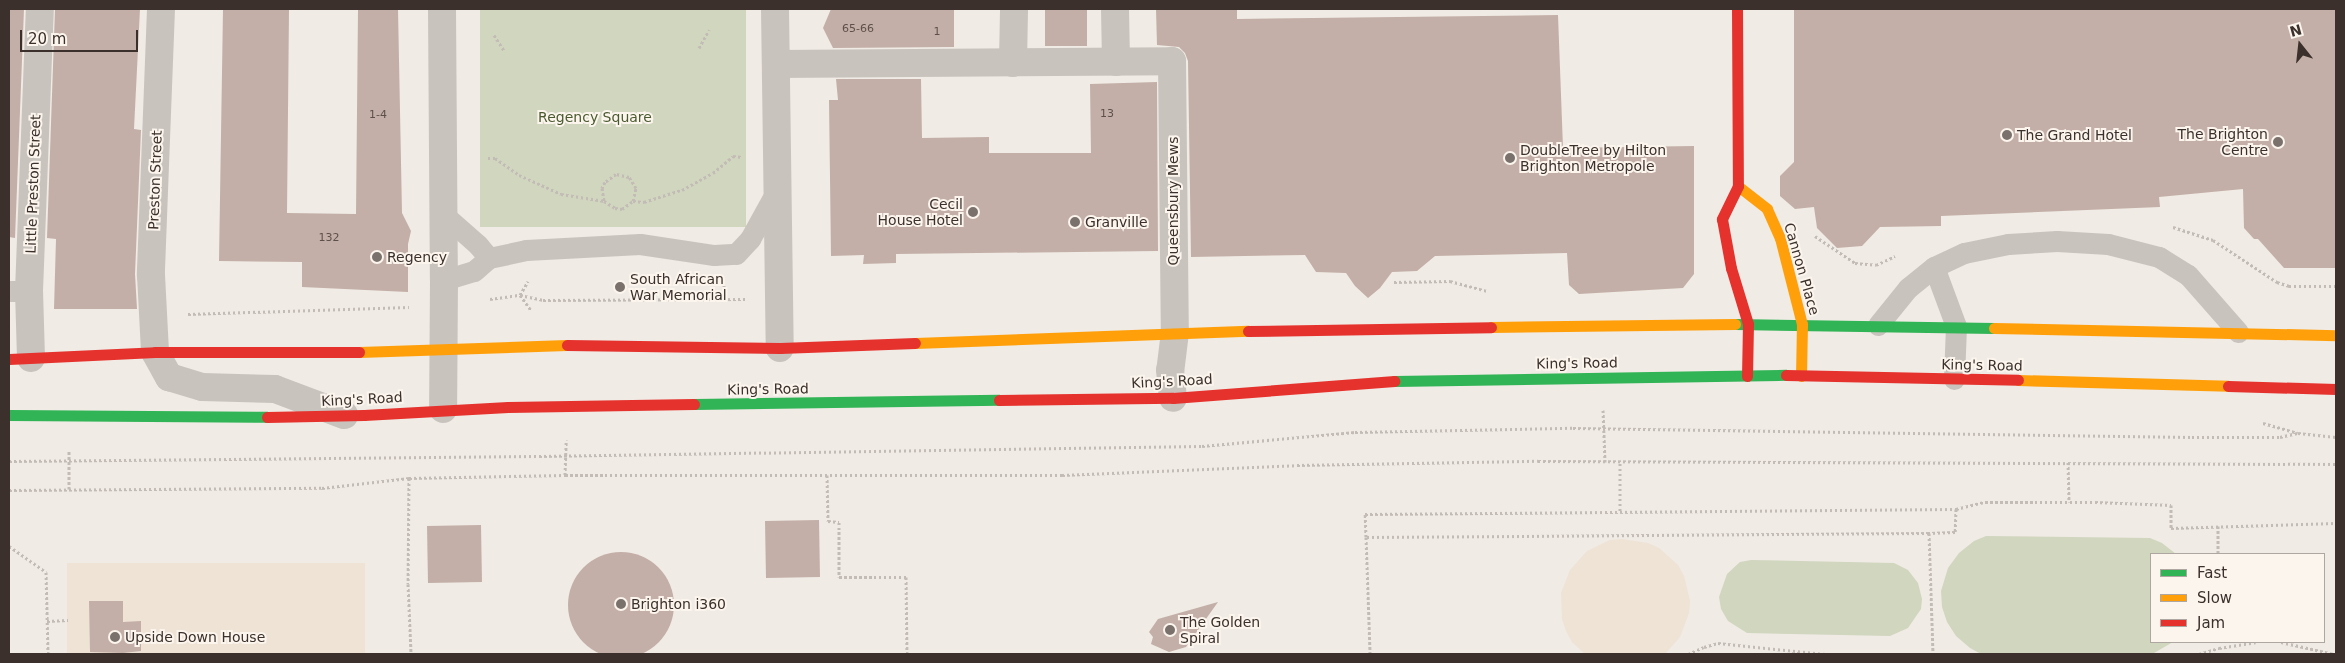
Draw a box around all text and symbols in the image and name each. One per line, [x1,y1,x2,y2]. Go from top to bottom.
scale bar [22,20,140,52]
north arrow [2275,20,2325,70]
text: N [2288,21,2304,40]
house number: 65-66 [842,22,874,36]
house number: 1 [934,25,940,39]
text: 20 m [28,30,66,48]
house number: 13 [1100,107,1114,121]
house number: 1-4 [369,108,387,122]
park label: Regency Square [538,109,652,125]
street label: Little Preston Street [22,114,44,254]
place label: The Brighton Centre [2178,126,2268,158]
place label: The Grand Hotel [2017,127,2132,143]
marker: The Grand Hotel [2001,129,2013,141]
street label: Preston Street [145,130,165,230]
marker: The Brighton Centre [2272,136,2284,148]
street label: Queensbury Mews [1165,137,1181,265]
place label: DoubleTree by Hilton Brighton Metropole [1520,142,1666,174]
marker: DoubleTree by Hilton Brighton Metropole [1504,152,1516,164]
place label: Cecil House Hotel [878,196,963,228]
marker: Cecil House Hotel [967,206,979,218]
place label: Granville [1085,214,1148,230]
marker: Granville [1069,216,1081,228]
street label: Cannon Place [1781,221,1823,317]
house number: 132 [319,231,339,245]
place label: Regency [387,249,447,265]
marker: Regency [371,251,383,263]
place label: South African War Memorial [630,271,727,304]
marker: South African War Memorial [614,281,626,293]
street label: King's Road [1536,354,1618,372]
street label: King's Road [1941,356,2023,374]
street label: King's Road [1131,370,1213,392]
street label: King's Road [727,380,809,398]
street label: King's Road [321,388,403,410]
legend [2150,553,2325,643]
text: Fast [2197,564,2227,582]
text: Slow [2197,589,2232,607]
place label: Brighton i360 [631,596,726,612]
marker: Brighton i360 [615,598,627,610]
place label: The Golden Spiral [1180,614,1260,646]
text: Jam [2197,614,2225,632]
marker: The Golden Spiral [1164,624,1176,636]
place label: Upside Down House [125,629,265,645]
marker: Upside Down House [109,631,121,643]

